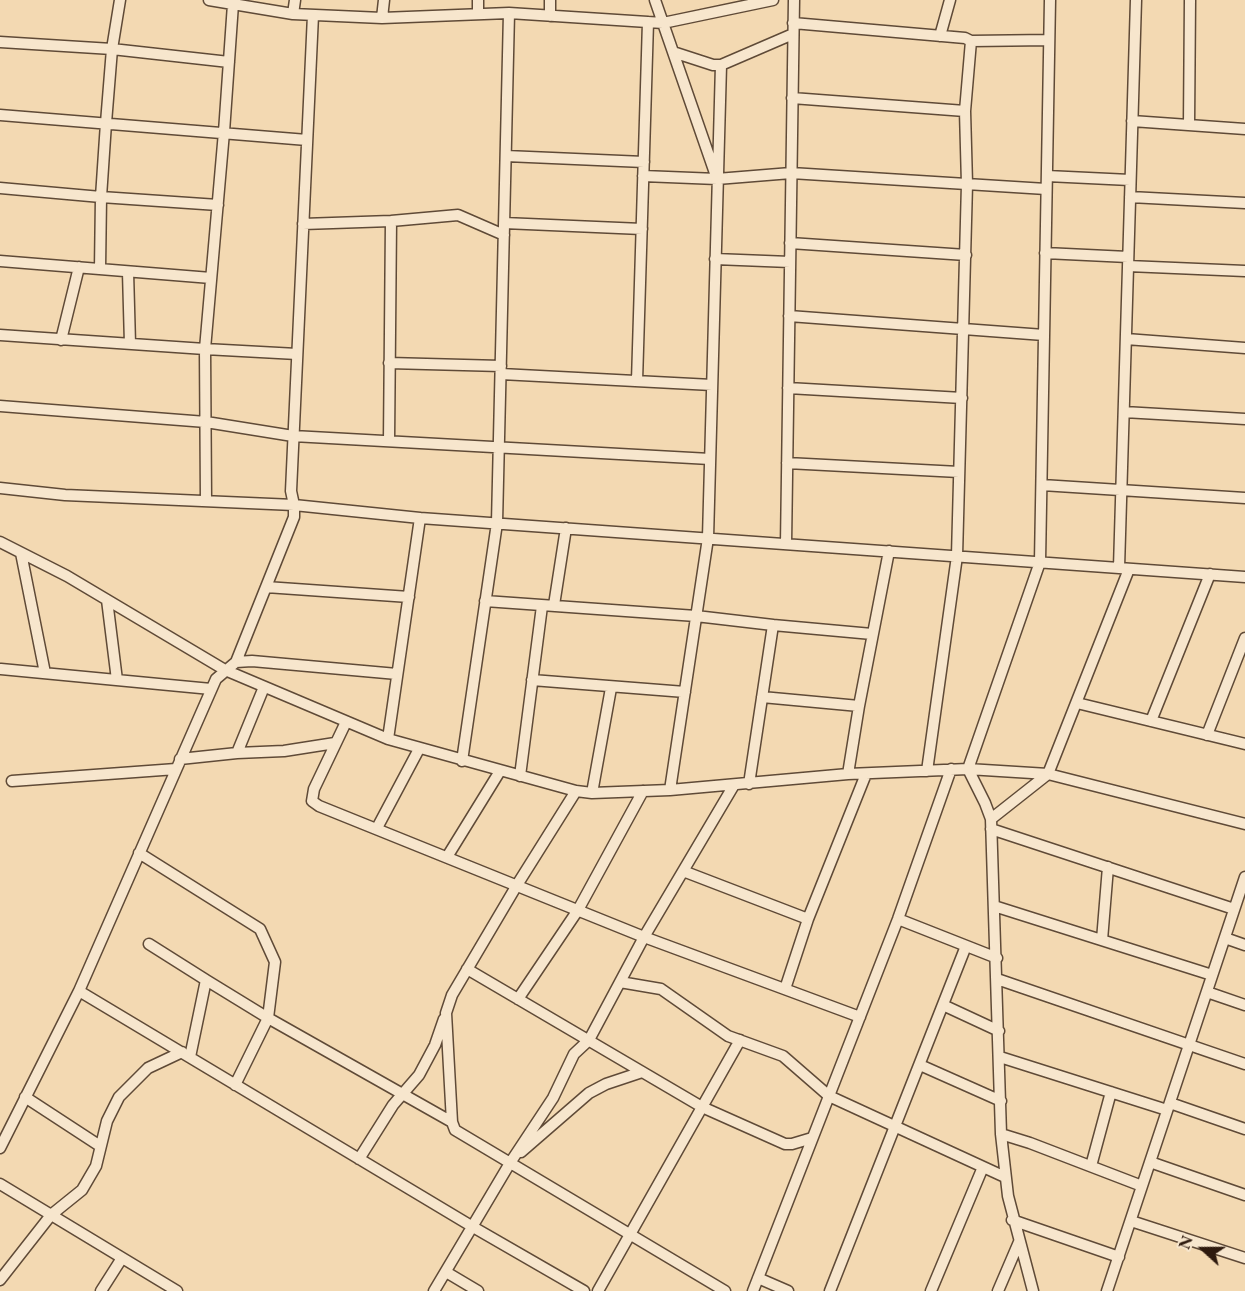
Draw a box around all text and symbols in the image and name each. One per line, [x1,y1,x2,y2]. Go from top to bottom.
north arrow [1173,1219,1233,1279]
text: N [1174,1233,1198,1252]

